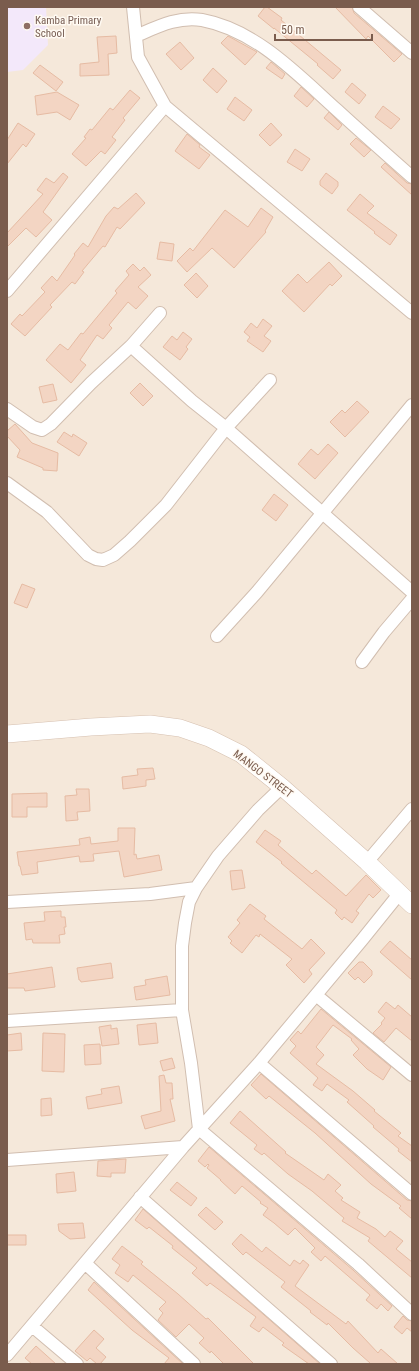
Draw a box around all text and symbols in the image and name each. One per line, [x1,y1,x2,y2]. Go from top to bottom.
place label: Kamba Primary School [35,14,102,40]
scale bar [275,16,372,42]
marker: Kamba Primary School [22,21,32,31]
text: 50 m [281,23,305,37]
street label: MANGO STREET [231,747,296,801]

